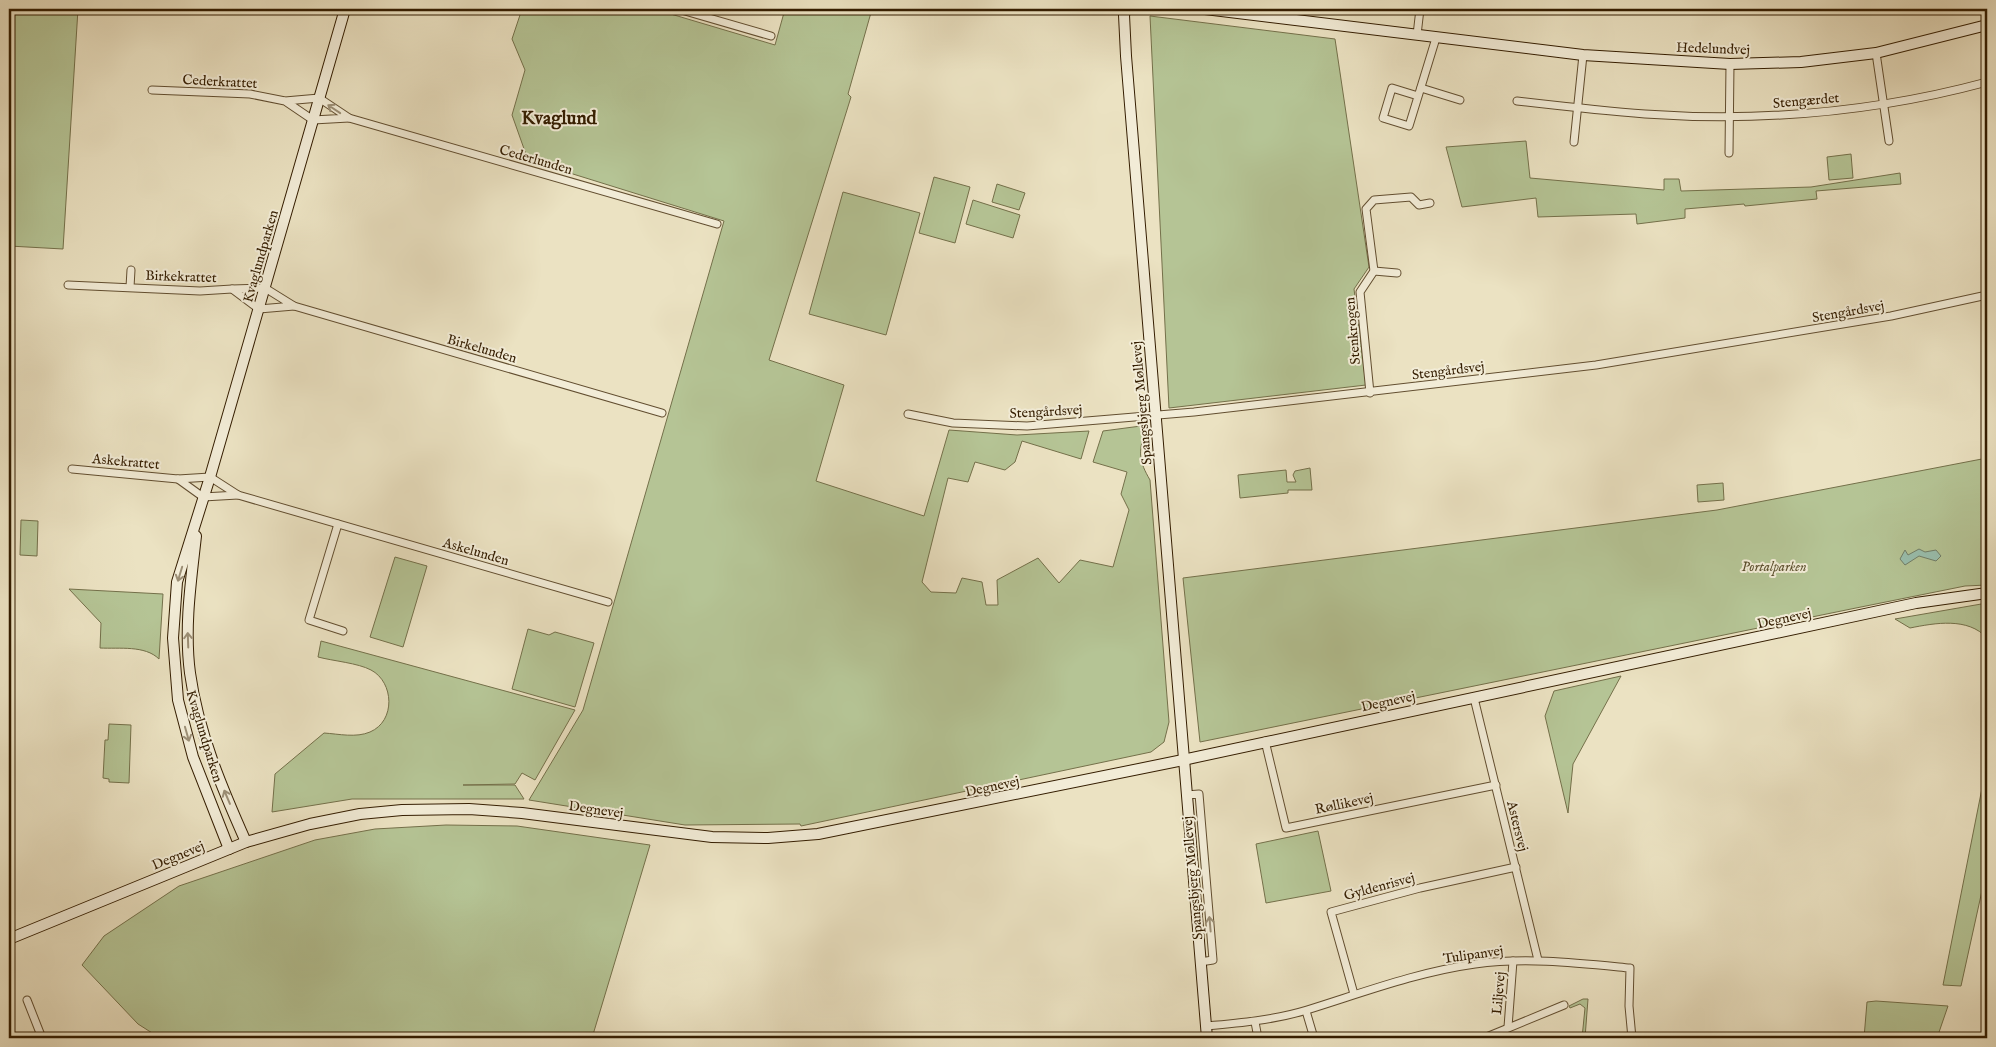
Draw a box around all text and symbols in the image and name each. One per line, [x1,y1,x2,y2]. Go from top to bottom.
street label: Hedelundvej [1676,39,1750,59]
street label: Cederkrattet [182,71,258,93]
street label: Stengærdet [1772,89,1840,113]
one-way arrow [327,103,341,114]
district label: Kvaglund [521,107,598,131]
street label: Cederlunden [497,141,575,179]
street label: Kvaglundparken [239,207,283,305]
street label: Birkekrattet [145,267,217,287]
street label: Stenkrogen [1341,296,1365,365]
street label: Stengårdsvej [1811,297,1886,327]
street label: Birkelunden [445,330,519,368]
street label: Spangsbjerg Møllevej [1128,340,1156,466]
street label: Stengårdsvej [1411,358,1485,384]
street label: Stengårdsvej [1009,401,1083,423]
street label: Askekrattet [90,450,161,474]
street label: Askelunden [440,534,511,570]
park label: Portalparken [1741,558,1807,576]
one-way arrow [174,566,184,582]
street label: Degnevej [1755,604,1813,634]
one-way arrow [183,633,193,649]
street label: Degnevej [1359,687,1417,717]
street label: Kvaglundparken [181,688,227,785]
one-way arrow [182,726,192,742]
street label: Degnevej [963,772,1021,802]
street label: Røllikevej [1313,789,1375,819]
one-way arrow [222,790,232,805]
street label: Degnevej [567,797,624,823]
street label: Astersvej [1502,798,1532,853]
street label: Spangsbjerg Møllevej [1179,815,1207,941]
street label: Degnevej [149,837,207,875]
street label: Gyldenrisvej [1342,869,1417,905]
one-way arrow [1205,916,1214,932]
street label: Tulipanvej [1442,942,1504,968]
street label: Liljevej [1488,971,1510,1015]

